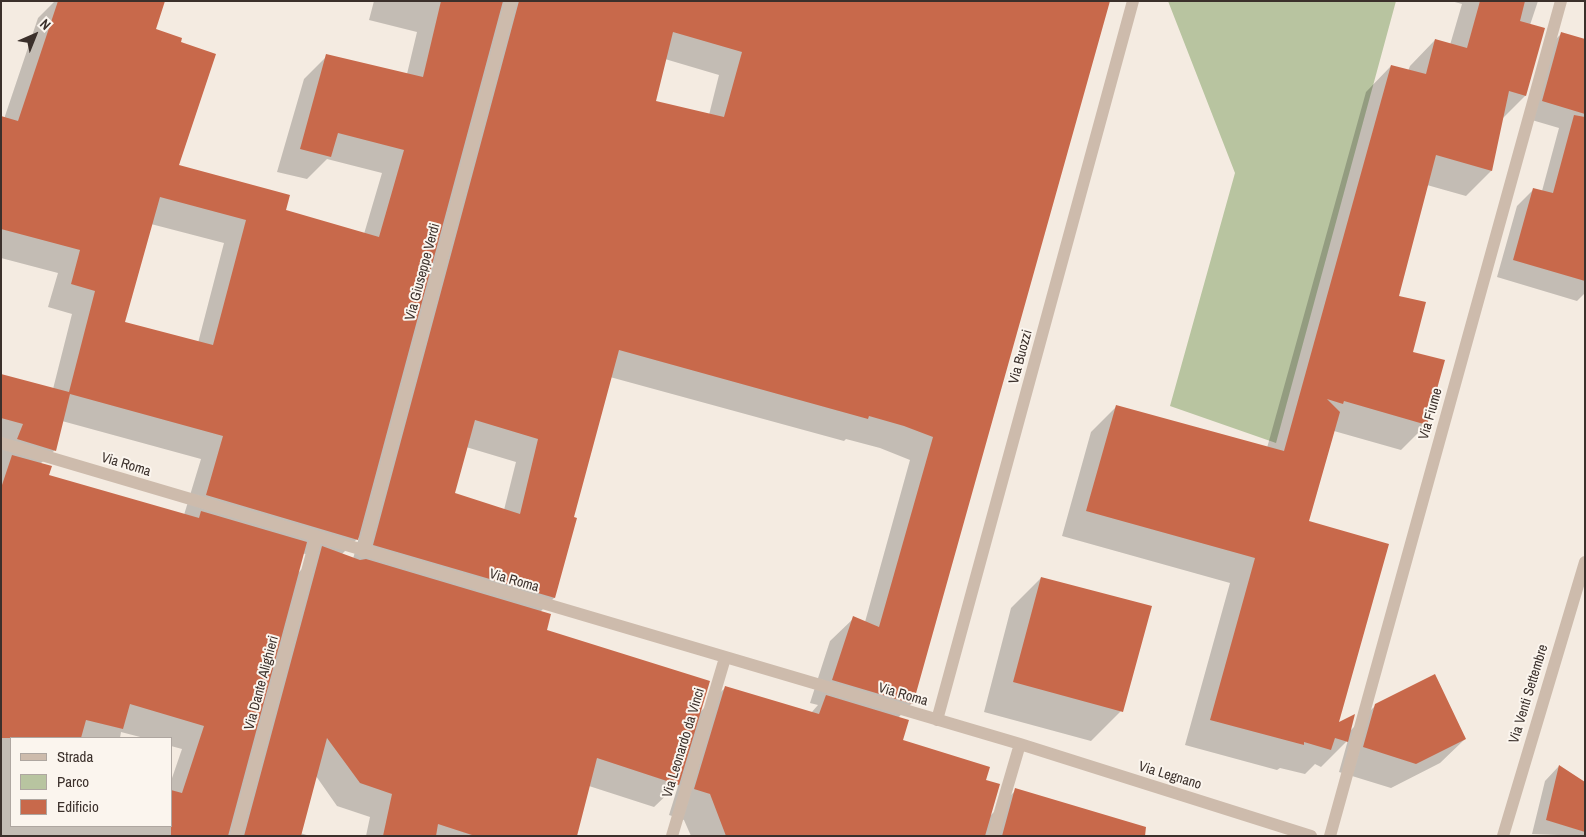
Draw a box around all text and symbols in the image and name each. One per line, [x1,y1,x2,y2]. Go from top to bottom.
north arrow [10,10,60,60]
text: N [36,15,55,34]
street label: Via Giuseppe Verdi [402,222,444,322]
street label: Via Buozzi [1006,328,1036,386]
street label: Via Fiume [1416,386,1446,442]
street label: Via Roma [99,450,153,480]
street label: Via Roma [487,566,541,596]
street label: Via Dante Alighieri [241,634,283,732]
street label: Via Venti Settembre [1506,643,1552,745]
street label: Via Roma [876,680,930,710]
street label: Via Leonardo da Vinci [659,686,709,800]
legend [10,737,172,827]
text: Strada [57,746,93,767]
street label: Via Legnano [1137,758,1203,794]
text: Parco [57,771,89,792]
text: Edificio [57,796,99,817]

